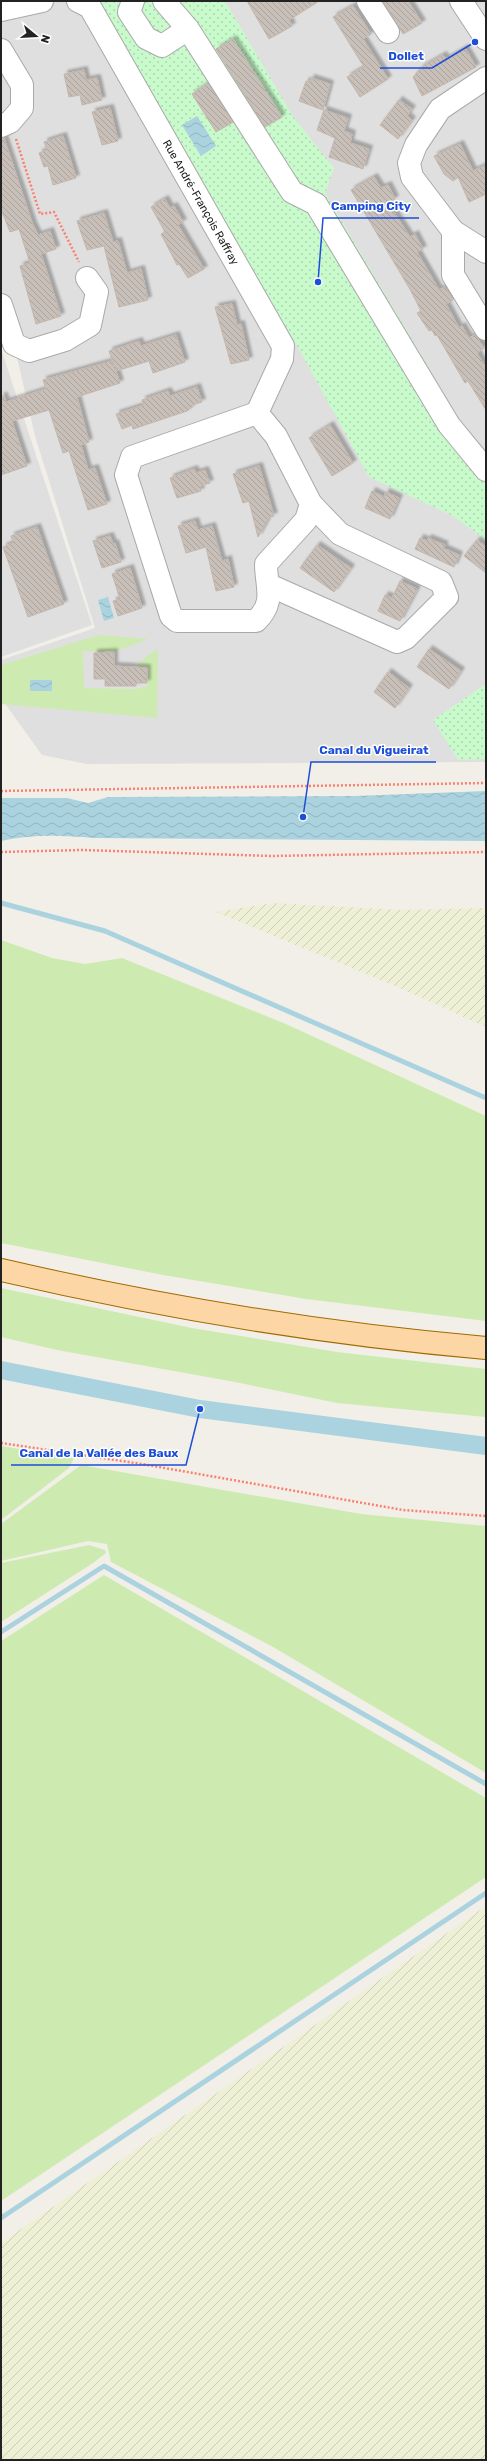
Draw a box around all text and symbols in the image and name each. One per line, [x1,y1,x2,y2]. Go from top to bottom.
north arrow [16,16,56,56]
text: N [38,33,52,45]
callout: Dollet [380,44,432,68]
text: Dollet [388,49,424,63]
street label: Rue André-François Raffray [160,137,241,267]
callout: Camping City [323,194,419,218]
text: Camping City [331,199,411,213]
callout: Canal du Vigueirat [311,738,436,762]
text: Canal du Vigueirat [319,743,429,757]
callout: Canal de la Vallée des Baux [11,1441,186,1465]
text: Canal de la Vallée des Baux [20,1446,178,1460]

